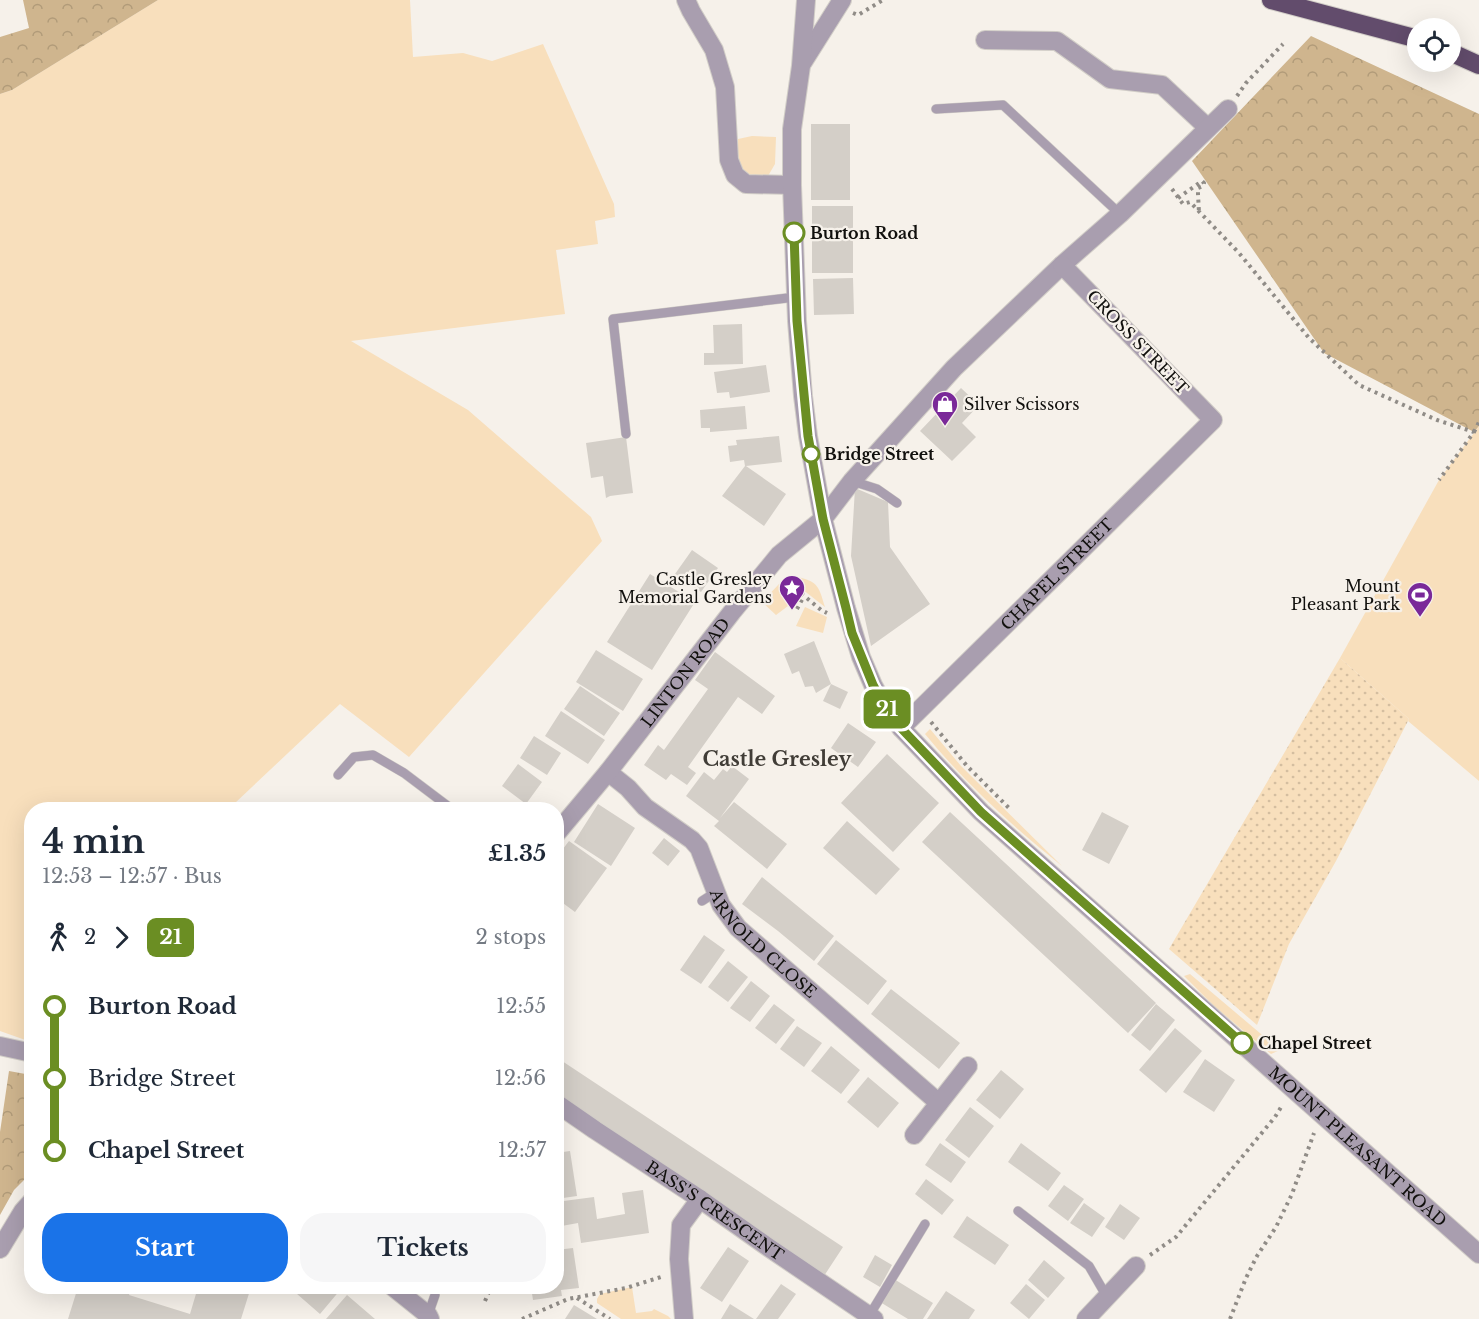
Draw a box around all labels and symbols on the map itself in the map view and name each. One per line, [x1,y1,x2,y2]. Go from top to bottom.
marker: Burton Road [783,222,805,244]
place label: Burton Road [810,223,918,243]
street label: CROSS STREET [1083,286,1193,398]
shop icon: Silver Scissors [930,389,960,427]
place label: Silver Scissors [964,394,1080,414]
place label: Bridge Street [824,444,935,464]
marker: Bridge Street [802,445,820,463]
street label: CHAPEL STREET [996,514,1117,634]
place label: Castle Gresley Memorial Gardens [618,569,773,607]
place icon: Castle Gresley Memorial Gardens [777,573,807,611]
place label: Mount Pleasant Park [1291,576,1400,614]
sports icon: Mount Pleasant Park [1405,580,1435,618]
street label: LINTON ROAD [637,614,734,731]
line badge: 21 [860,690,914,728]
district label: Castle Gresley [703,747,853,771]
street label: ARNOLD CLOSE [705,885,821,1002]
marker: Chapel Street [1231,1032,1253,1054]
place label: Chapel Street [1258,1033,1372,1053]
street label: MOUNT PLEASANT ROAD [1265,1062,1451,1231]
street label: BASS'S CRESCENT [642,1156,788,1265]

